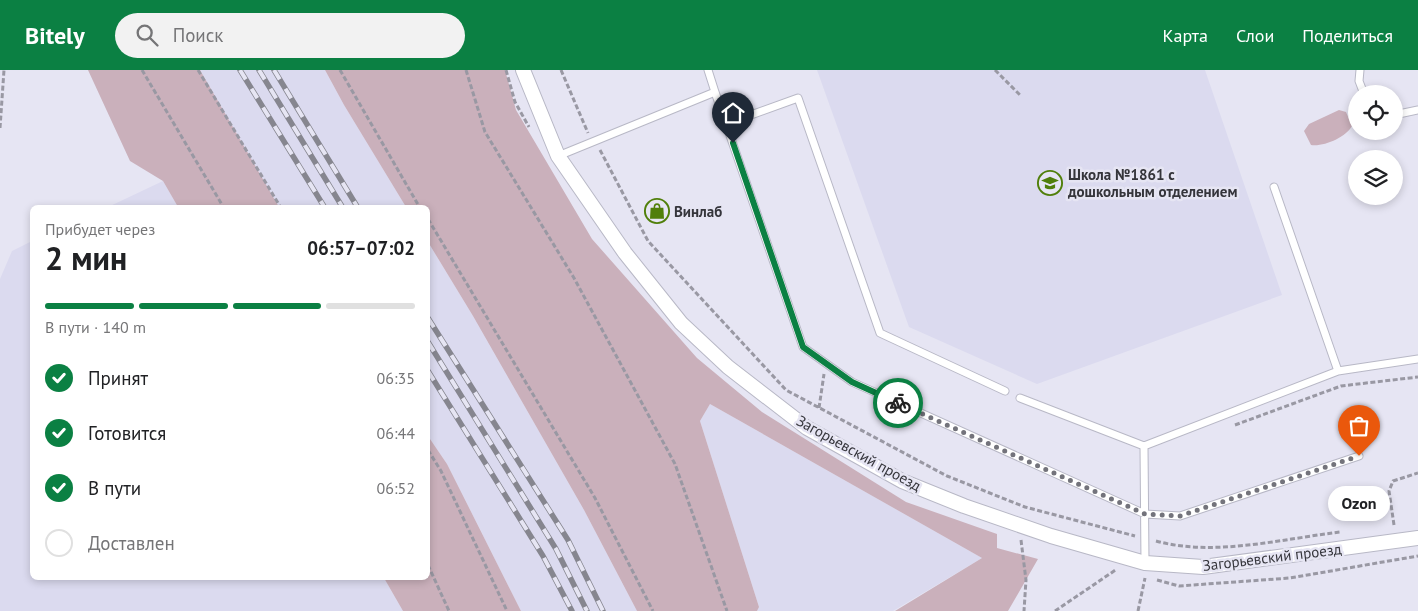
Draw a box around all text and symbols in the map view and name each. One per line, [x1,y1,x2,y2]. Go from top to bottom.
search box [115,13,465,58]
text: Bitely [25,20,85,51]
icon: search [133,21,161,49]
text: Поиск [173,23,223,47]
text: Карта [1163,24,1208,47]
text: Слои [1236,24,1274,47]
text: Поделиться [1302,24,1393,47]
map controls [1348,85,1403,205]
button: locate [1348,85,1403,140]
pin [712,92,754,143]
icon: home [719,99,747,127]
button: layers [1348,150,1403,205]
place label: Школа №1861 с дошкольным отделением [1067,165,1237,201]
school or university icon: Школа №1861 с дошкольным отделением [1037,170,1063,196]
shop icon: Винлаб [644,198,670,224]
place label: Винлаб [674,202,722,221]
text: Прибудет через [45,219,155,239]
text: 06:57–07:02 [307,236,415,260]
text: 2 мин [45,237,127,279]
text: В пути · 140 m [45,317,146,337]
icon: check [45,364,73,392]
text: Принят [88,366,148,390]
text: 06:35 [377,368,415,388]
courier [873,378,923,428]
icon: bike [884,389,912,417]
pin [1338,405,1380,456]
street label: Загорьевский проезд [793,411,925,495]
icon: bag [1345,412,1373,440]
icon: check [45,419,73,447]
text: Готовится [88,421,166,445]
text: 06:44 [377,423,415,443]
icon: check [45,474,73,502]
text: В пути [88,476,141,500]
text: 06:52 [377,478,415,498]
callout: Ozon [1328,486,1390,521]
text: Ozon [1342,493,1376,513]
text: Доставлен [88,531,175,555]
street label: Загорьевский проезд [1201,539,1343,575]

